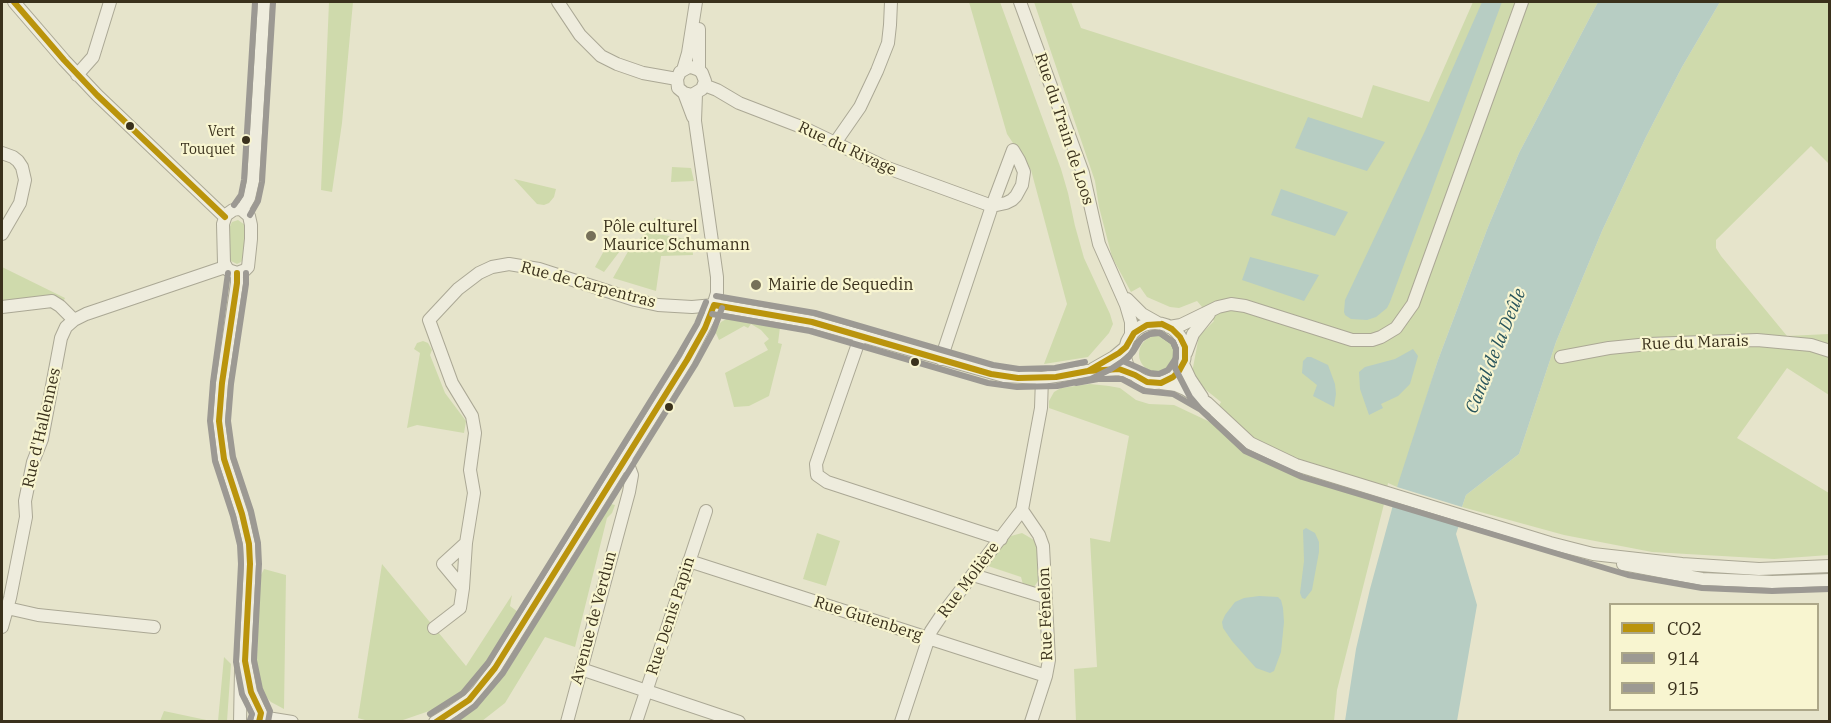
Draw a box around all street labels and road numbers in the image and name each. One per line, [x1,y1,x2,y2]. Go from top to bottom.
street label: Rue du Train de Loos [1030,51,1098,207]
street label: Rue du Rivage [795,118,899,180]
street label: Rue de Carpentras [518,258,658,312]
street label: Rue du Marais [1641,332,1749,354]
street label: Rue d'Hallennes [19,366,65,490]
street label: Rue Molière [934,538,1004,622]
street label: Avenue de Verdun [567,549,621,687]
street label: Rue Denis Papin [643,555,699,677]
street label: Rue Fénelon [1035,567,1057,661]
street label: Rue Gutenberg [811,592,925,646]

